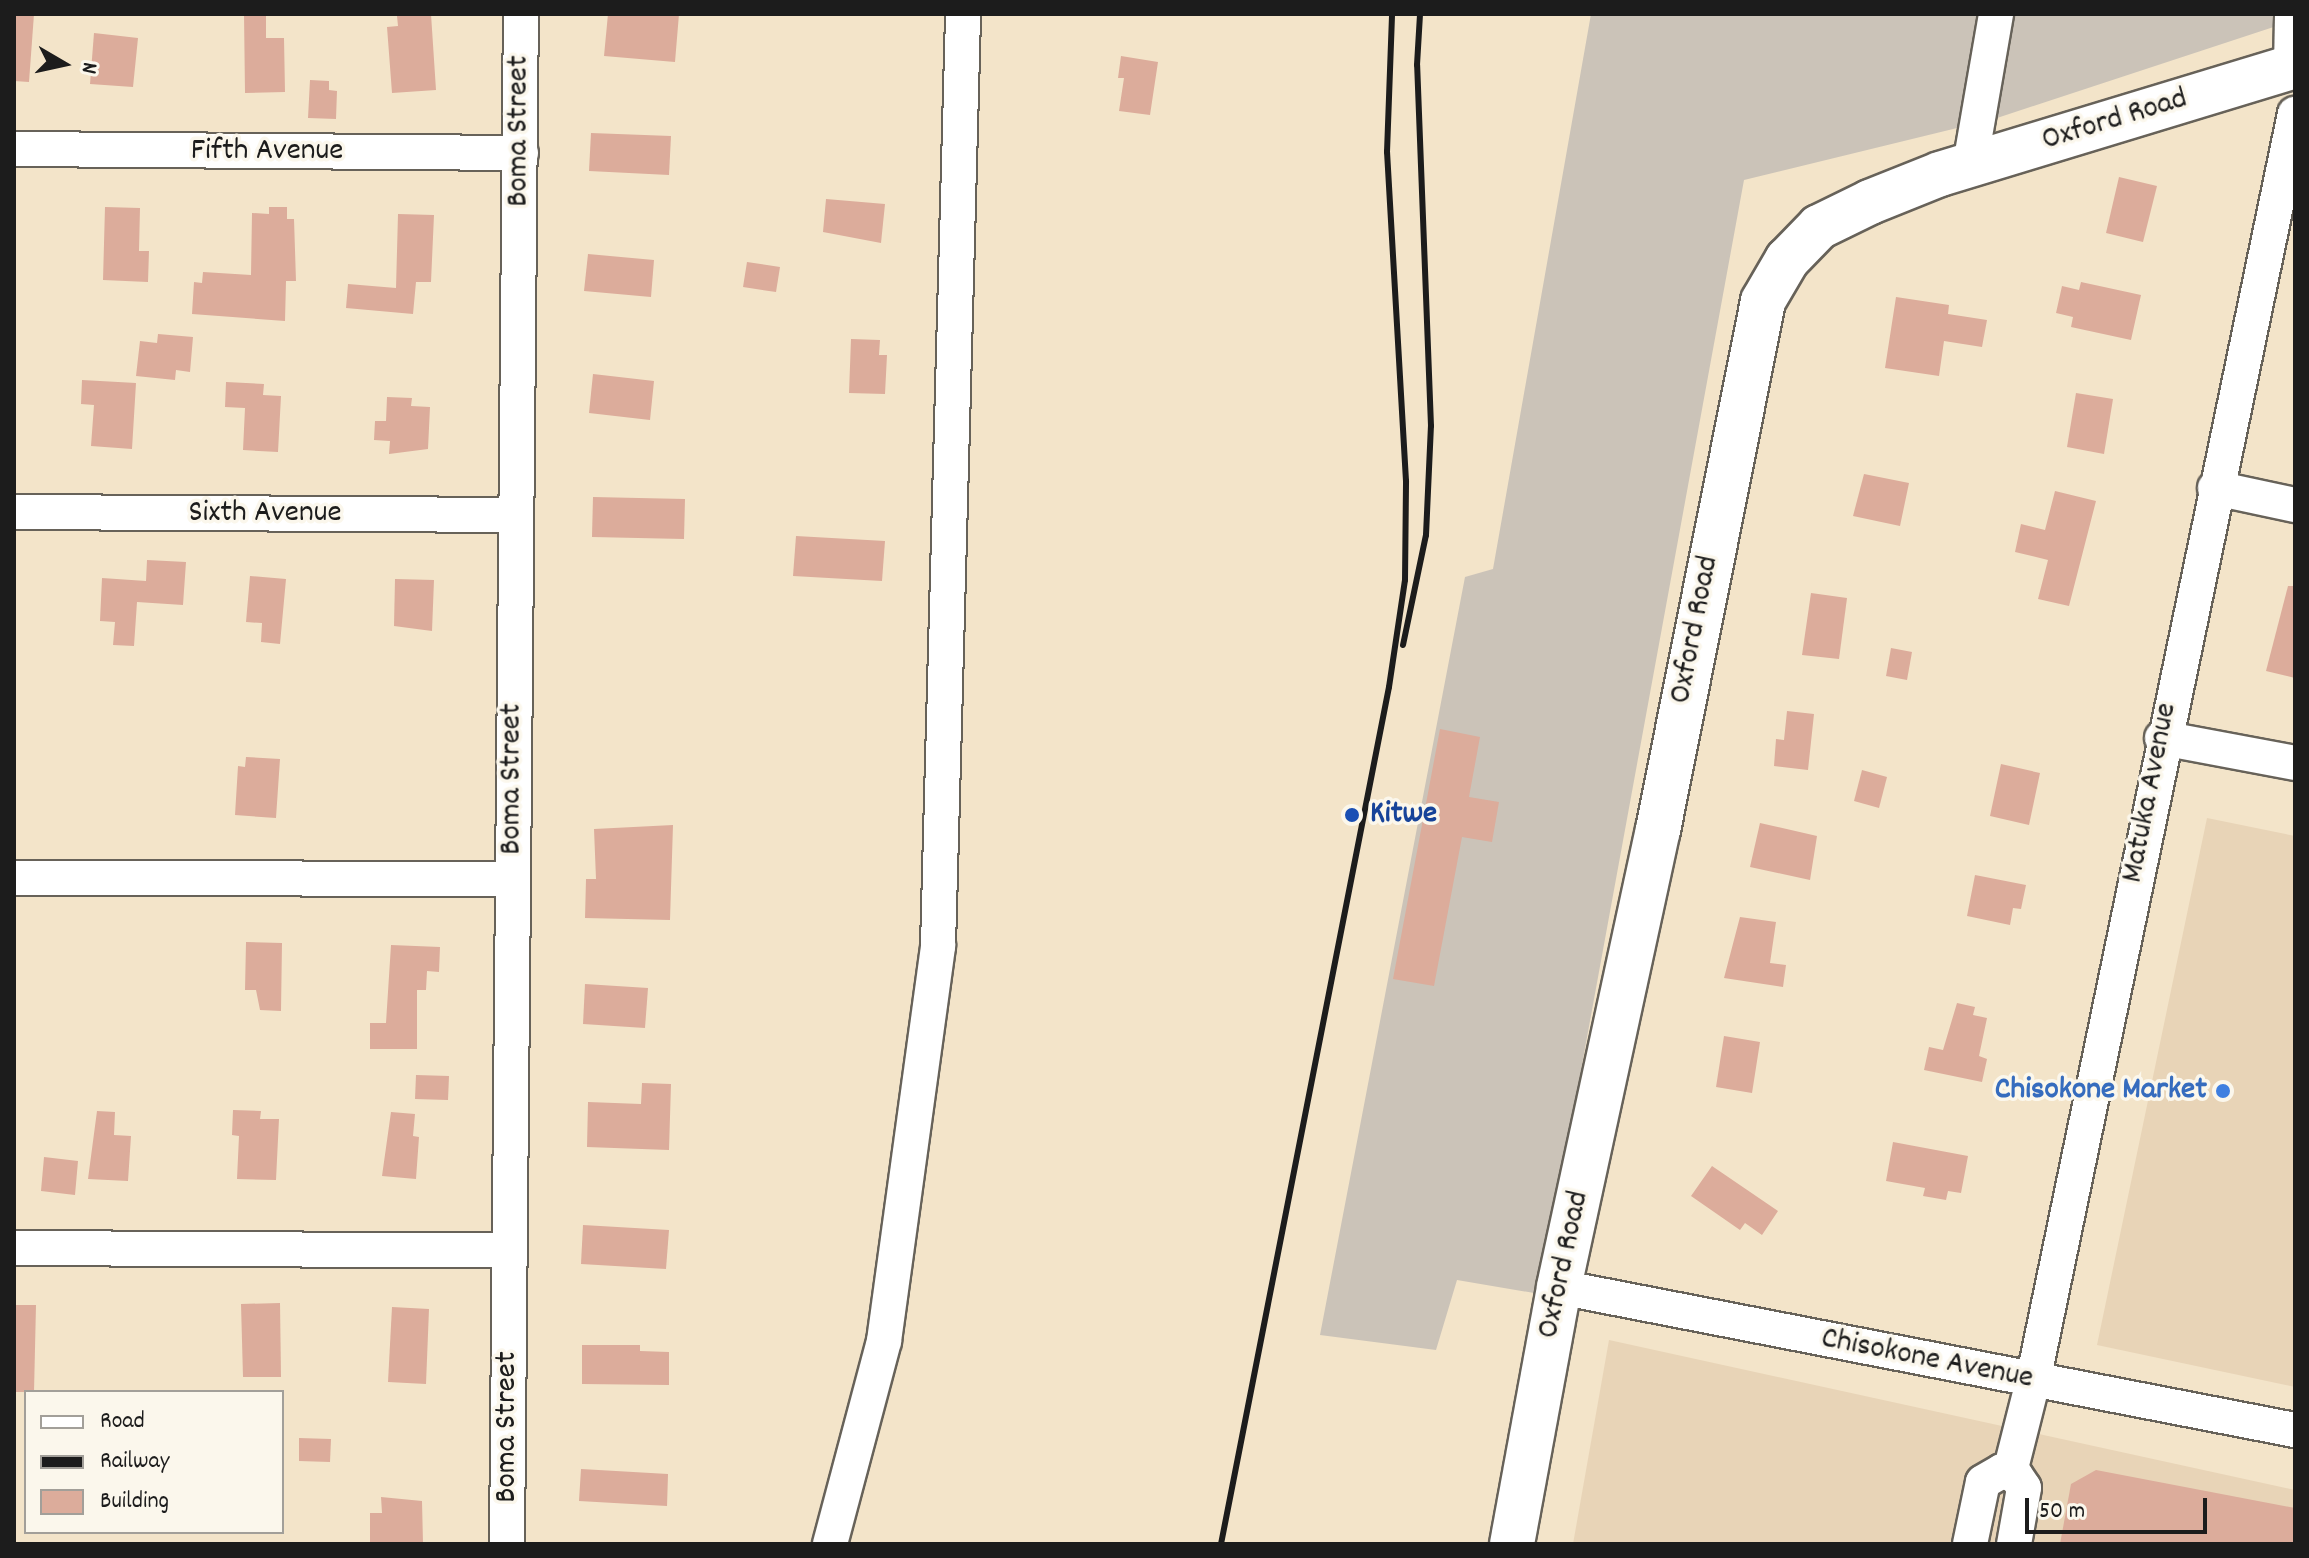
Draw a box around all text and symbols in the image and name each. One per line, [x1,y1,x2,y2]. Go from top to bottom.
north arrow [24,24,104,104]
street label: Boma Street [501,55,539,207]
text: N [72,60,104,76]
street label: Oxford Road [2038,81,2192,161]
street label: Fifth Avenue [191,133,343,171]
street label: Sixth Avenue [188,495,342,533]
street label: Oxford Road [1663,553,1729,707]
street label: Matuka Avenue [2115,700,2187,886]
street label: Boma Street [494,703,532,855]
place label: Kitwe [1370,796,1437,834]
marker: Kitwe [1341,804,1363,826]
place label: Chisokone Market [1995,1072,2207,1110]
marker: Chisokone Market [2214,1082,2232,1100]
street label: Oxford Road [1531,1188,1599,1342]
street label: Chisokone Avenue [1818,1321,2036,1399]
street label: Boma Street [489,1351,527,1503]
legend [24,1390,284,1534]
text: Road [100,1405,145,1439]
text: Railway [100,1445,169,1479]
scale bar [2029,1482,2211,1532]
text: Building [100,1485,169,1519]
text: 50 m [2039,1495,2085,1529]

